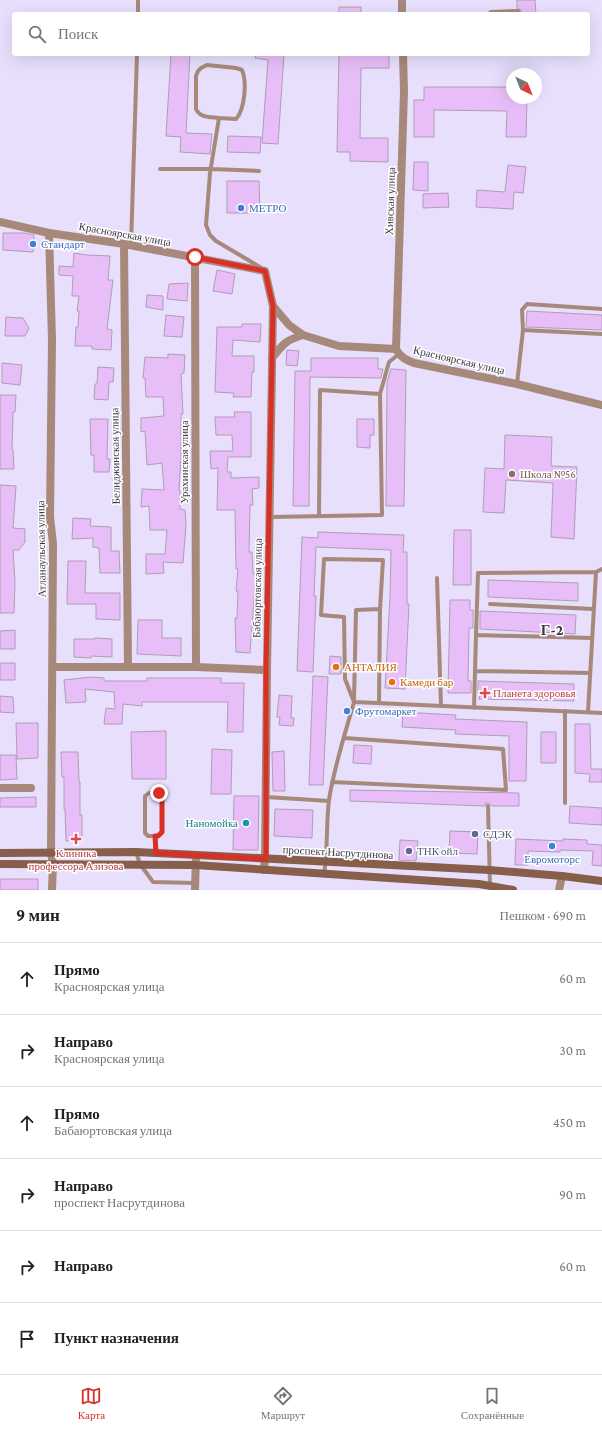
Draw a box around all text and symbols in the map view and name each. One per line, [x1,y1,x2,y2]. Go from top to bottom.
search box [12,12,590,56]
icon: search [26,23,48,45]
text: Поиск [58,26,98,42]
north arrow [506,68,542,104]
street label: Хивская улица [383,167,397,235]
place label: МЕТРО [249,202,286,214]
marker: МЕТРО [236,203,246,213]
street label: Красноярская улица [78,220,172,248]
place label: Стандарт [41,238,85,250]
marker: Стандарт [28,239,38,249]
route start [186,248,204,266]
street label: Красноярская улица [412,344,506,376]
street label: Белиджинская улица [108,407,122,504]
street label: Урахинская улица [178,420,190,504]
place label: Школа №56 [520,468,576,480]
marker: Школа №56 [507,469,517,479]
street label: Атланаульская улица [34,500,48,598]
street label: Бабаюртовская улица [250,538,264,638]
district label: Г-2 [541,622,564,638]
place label: АНТАЛИЯ [344,661,397,673]
marker: АНТАЛИЯ [331,662,341,672]
place label: Камеди бар [400,676,454,688]
marker: Камеди бар [387,677,397,687]
place label: Планета здоровья [493,687,575,699]
marker: Планета здоровья [480,688,490,698]
place label: Фрутомаркет [355,705,417,717]
marker: Фрутомаркет [342,706,352,716]
route end [150,784,168,802]
place label: Наномойка [186,817,238,829]
marker: Наномойка [241,818,251,828]
place label: СДЭК [483,828,513,840]
marker: СДЭК [470,829,480,839]
marker: Клиника профессора Азизова [70,833,82,845]
marker: Евромоторс [547,841,557,851]
street label: проспект Насрутдинова [282,843,394,861]
place label: ТНК ойл [417,845,458,857]
marker: ТНК ойл [404,846,414,856]
place label: Клиника профессора Азизова [29,847,123,872]
place label: Евромоторс [524,853,580,865]
text: 9 мин [16,906,60,925]
text: Пешком · 690 m [500,908,586,923]
text: Прямо [54,962,100,978]
icon: ahead [16,968,38,990]
text: 60 m [559,971,586,986]
text: Красноярская улица [54,979,165,994]
text: Направо [54,1034,113,1050]
icon: right [16,1040,38,1062]
text: 30 m [560,1043,586,1058]
text: Красноярская улица [54,1051,165,1066]
text: Прямо [54,1106,100,1122]
icon: ahead [16,1112,38,1134]
text: 450 m [553,1115,586,1130]
text: Бабаюртовская улица [54,1123,172,1138]
text: Направо [54,1178,113,1194]
icon: right [16,1184,38,1206]
text: 90 m [559,1187,586,1202]
text: проспект Насрутдинова [54,1195,185,1210]
icon: right [16,1256,38,1278]
text: Направо [54,1258,113,1274]
text: 60 m [559,1259,586,1274]
icon: arrive [16,1328,38,1350]
text: Пункт назначения [54,1330,179,1346]
tab: Карта [78,1385,105,1421]
tab: Маршрут [261,1385,305,1421]
tab: Сохранённые [461,1385,524,1421]

